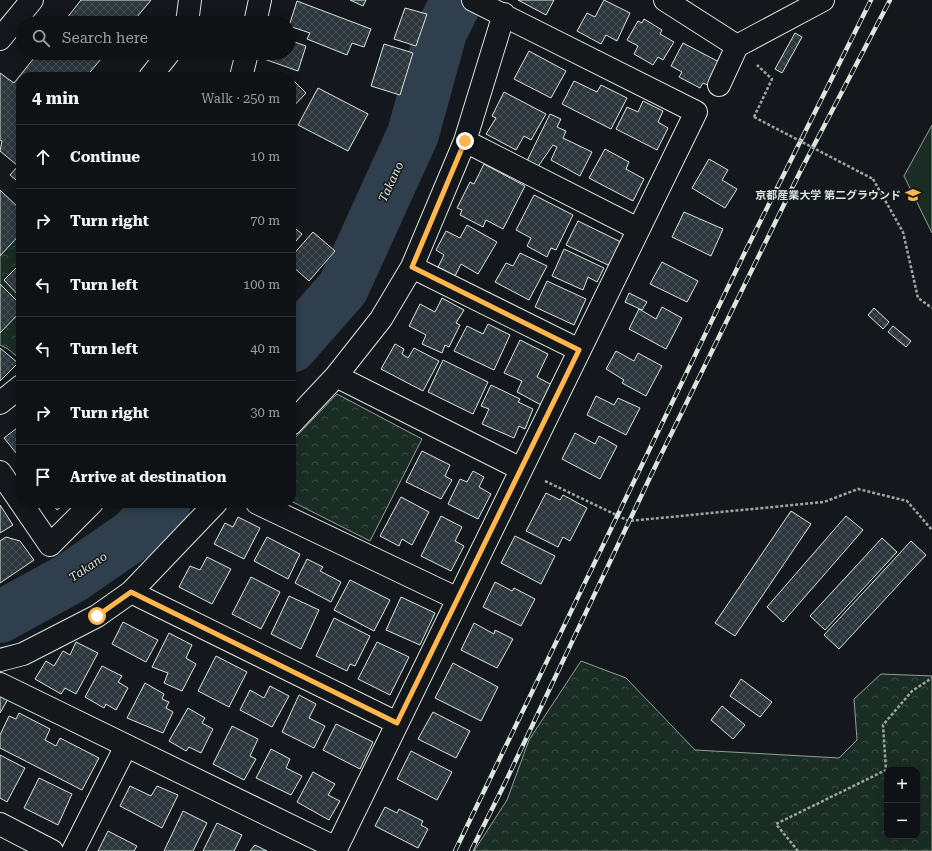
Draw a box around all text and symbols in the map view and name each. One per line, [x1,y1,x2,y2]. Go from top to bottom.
search box [16,16,296,60]
icon: search [30,27,52,49]
text: Search here [62,29,148,47]
text: 4 min [32,88,79,108]
text: Walk · 250 m [201,91,280,106]
route end [456,132,474,150]
icon: ahead [32,146,54,168]
text: Continue [70,148,140,166]
text: 10 m [250,149,280,164]
water label: Takano [376,160,406,204]
school or university icon: 京都産業大学 第二グラウンド [904,186,922,204]
place label: 京都産業大学 第二グラウンド [755,189,901,202]
icon: right [32,210,54,232]
text: Turn right [70,212,149,230]
text: 70 m [250,213,280,228]
icon: left [32,274,54,296]
text: Turn left [70,276,138,294]
text: 100 m [243,277,280,292]
icon: left [32,338,54,360]
text: Turn left [70,340,138,358]
text: 40 m [250,341,280,356]
icon: right [32,402,54,424]
text: Turn right [70,404,149,422]
text: 30 m [250,405,280,420]
icon: arrive [32,466,54,488]
text: Arrive at destination [70,468,226,486]
water label: Takano [66,549,110,585]
route start [88,607,106,625]
map controls [884,767,920,839]
button: + [884,767,920,803]
button: − [884,803,920,839]

